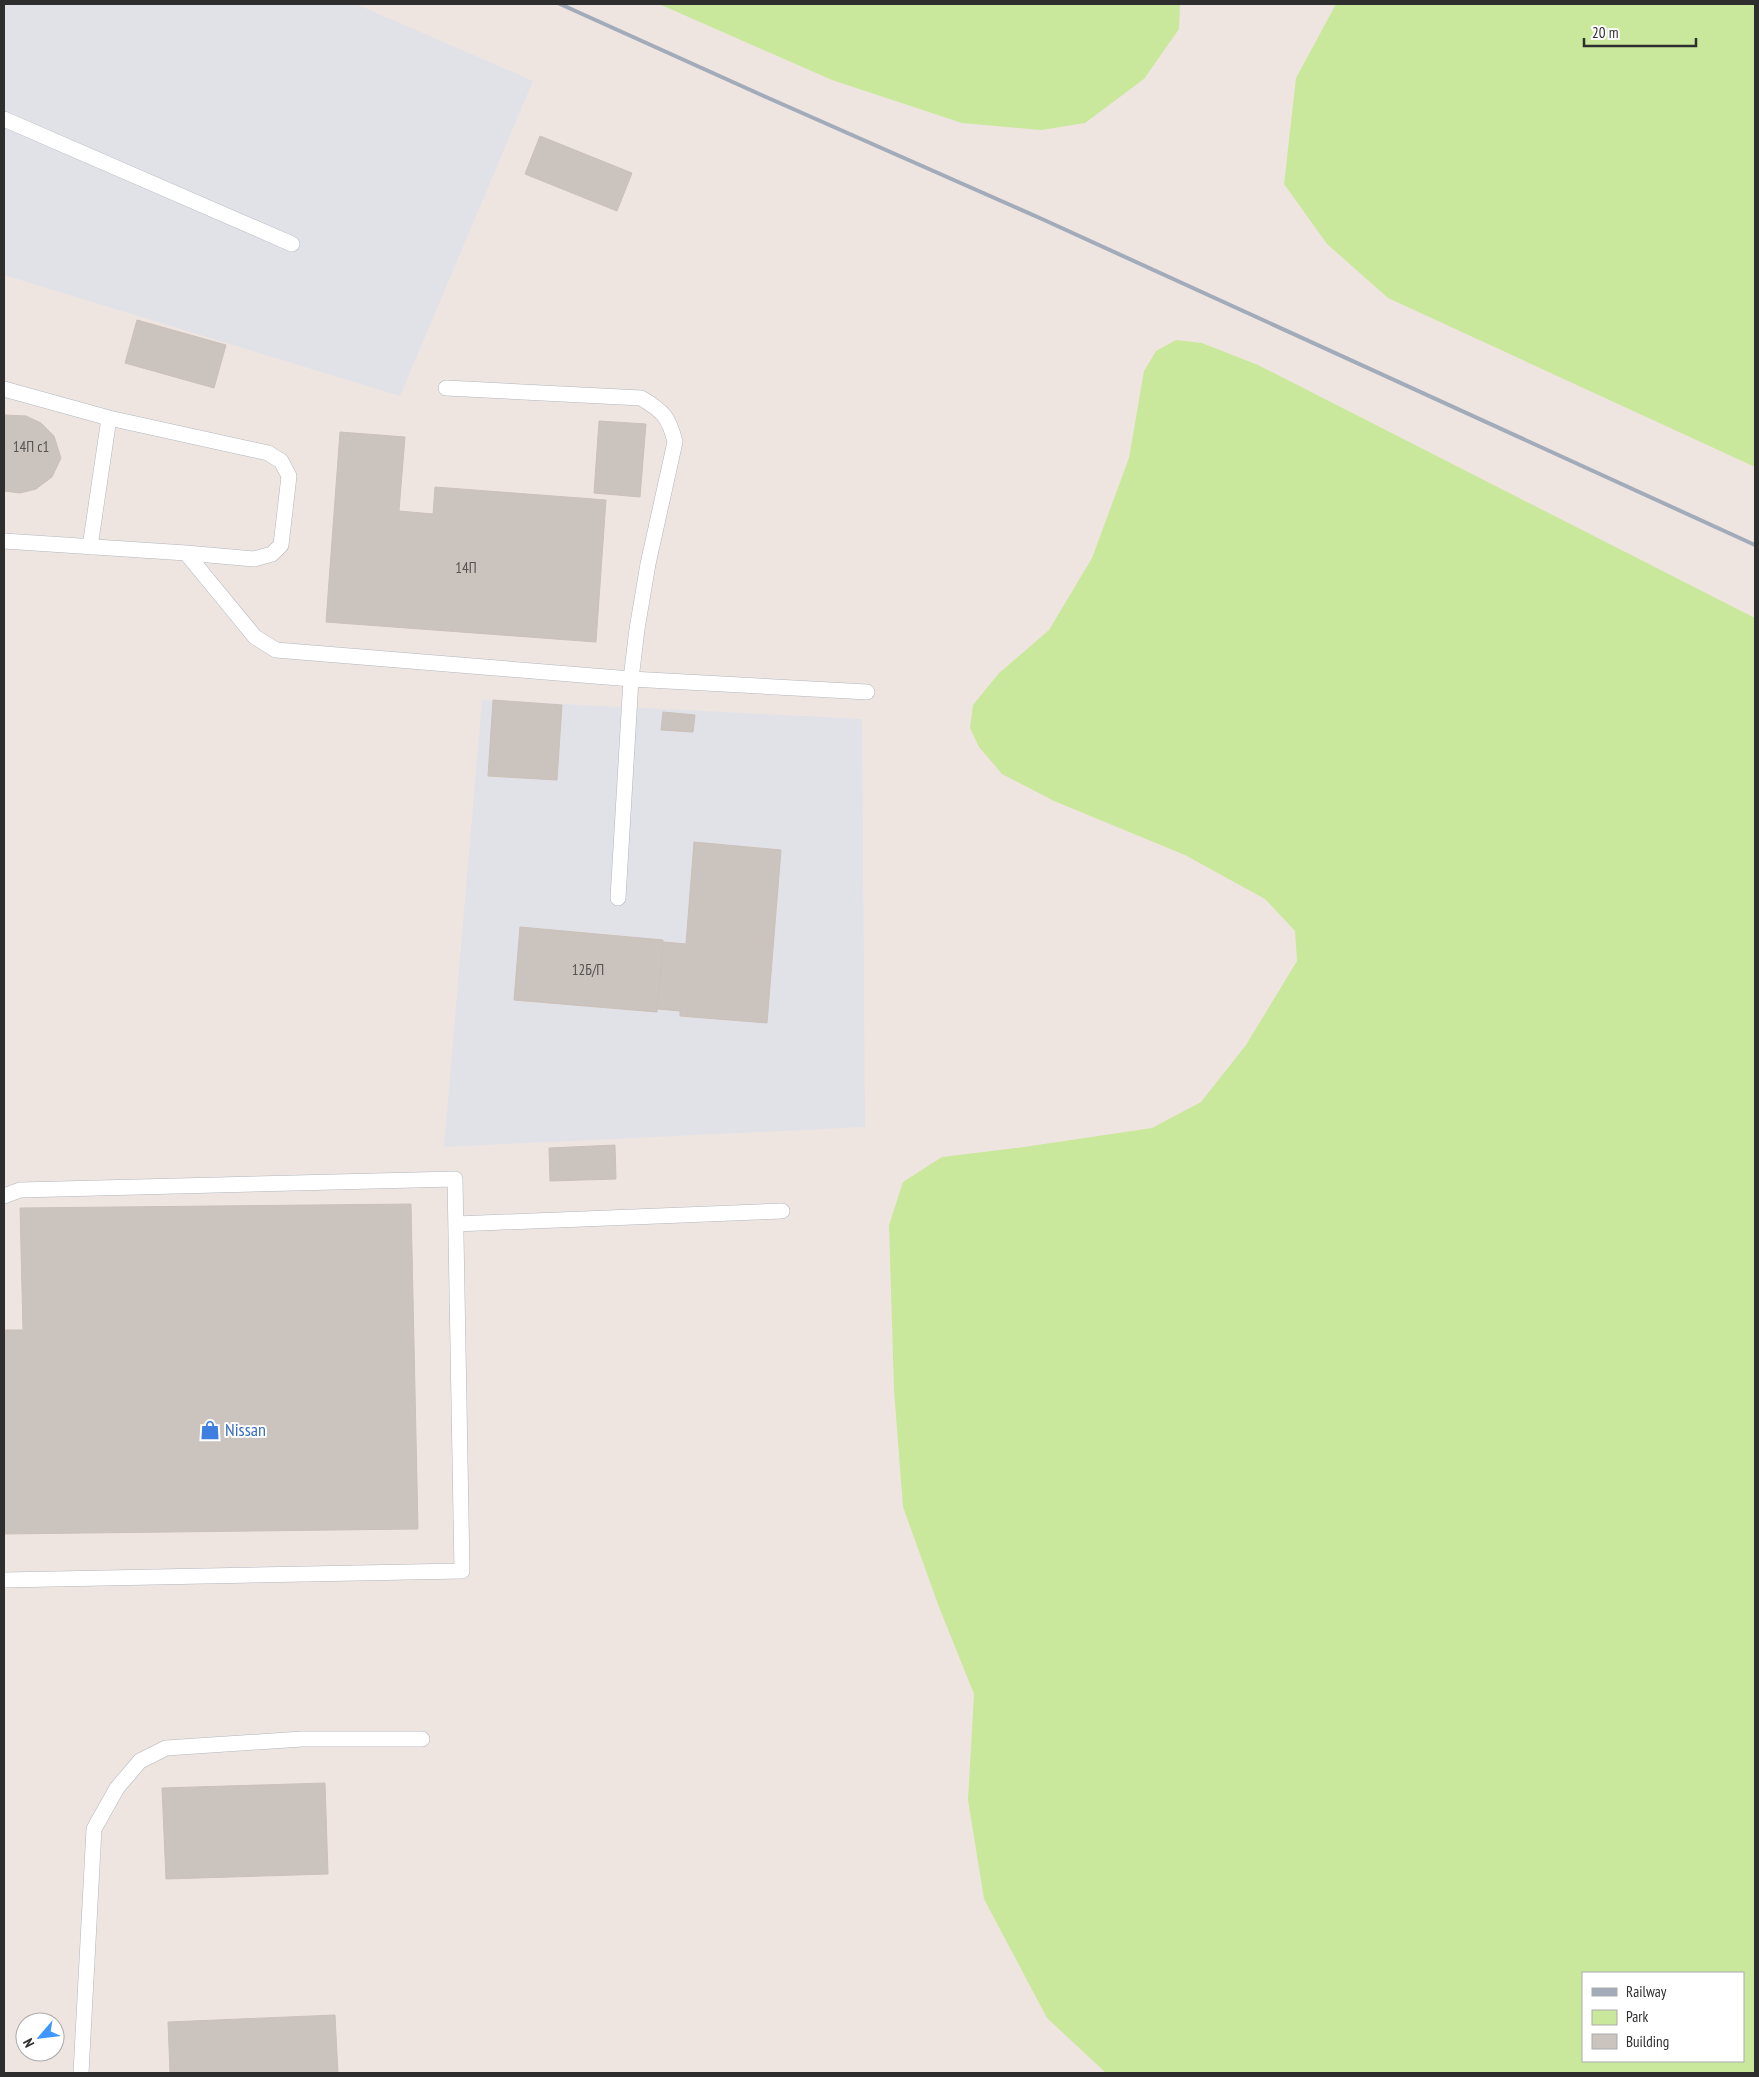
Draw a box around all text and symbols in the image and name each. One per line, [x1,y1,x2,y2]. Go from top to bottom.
scale bar [1584,15,1696,47]
text: 20 m [1592,23,1618,42]
house number: 14П с1 [13,437,49,456]
house number: 14П [455,558,477,577]
house number: 12Б/П [572,960,604,979]
place label: Nissan [225,1418,266,1441]
shop icon: Nissan [199,1419,221,1441]
legend [1582,1972,1744,2062]
text: Railway [1626,1982,1667,2001]
text: Park [1626,2007,1648,2026]
north arrow [15,2012,65,2062]
text: Building [1626,2032,1669,2051]
text: N [19,2036,38,2051]

